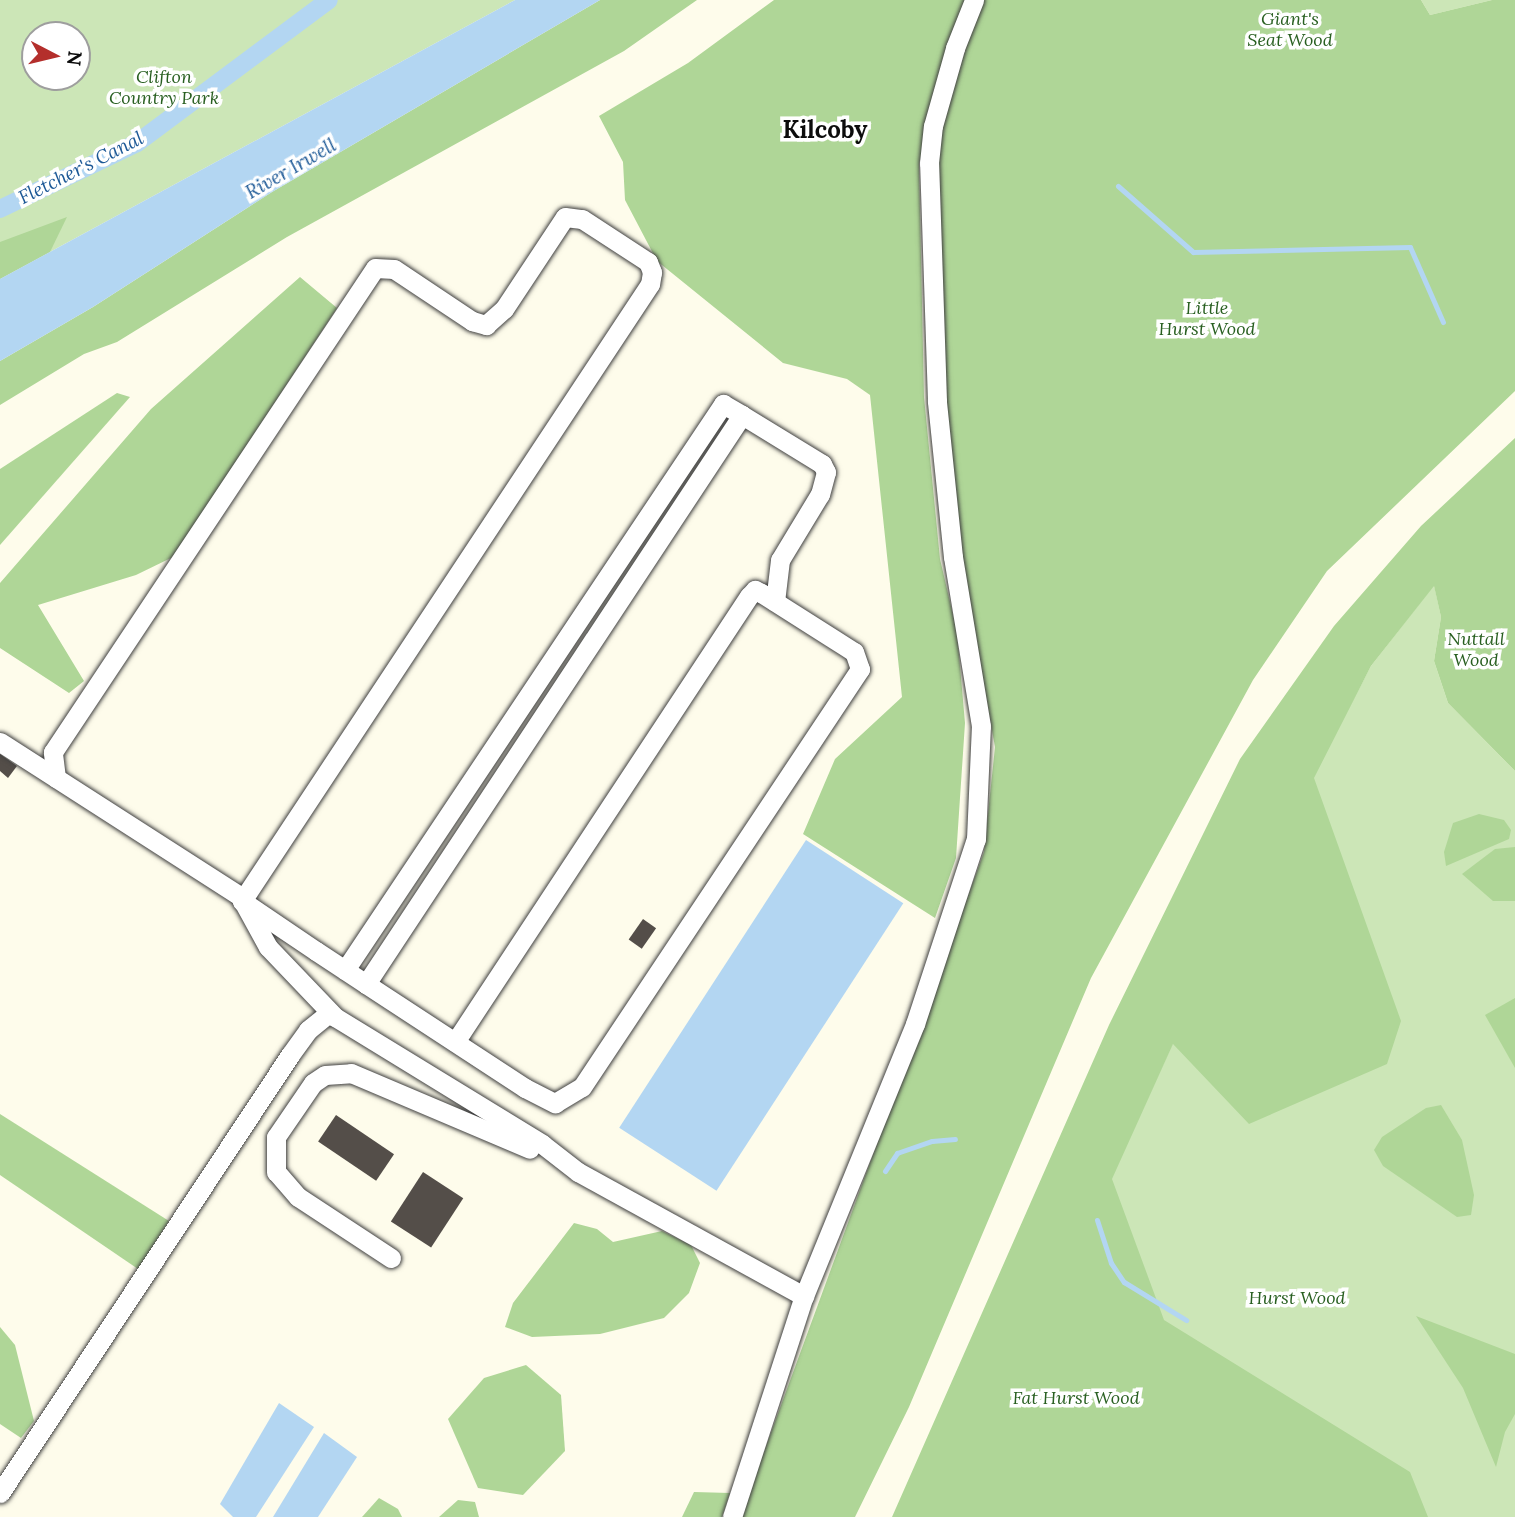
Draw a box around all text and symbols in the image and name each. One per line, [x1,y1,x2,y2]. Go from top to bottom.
park label: Giant's Seat Wood [1247,9,1333,52]
north arrow [21,21,91,91]
text: N [62,50,88,67]
park label: Clifton Country Park [109,67,219,110]
district label: Kilcoby [782,116,868,144]
water label: Fletcher's Canal [15,127,147,209]
water label: River Irwell [242,134,340,204]
park label: Little Hurst Wood [1158,298,1256,340]
park label: Nuttall Wood [1447,629,1505,672]
park label: Hurst Wood [1248,1287,1346,1309]
park label: Fat Hurst Wood [1012,1387,1140,1409]

